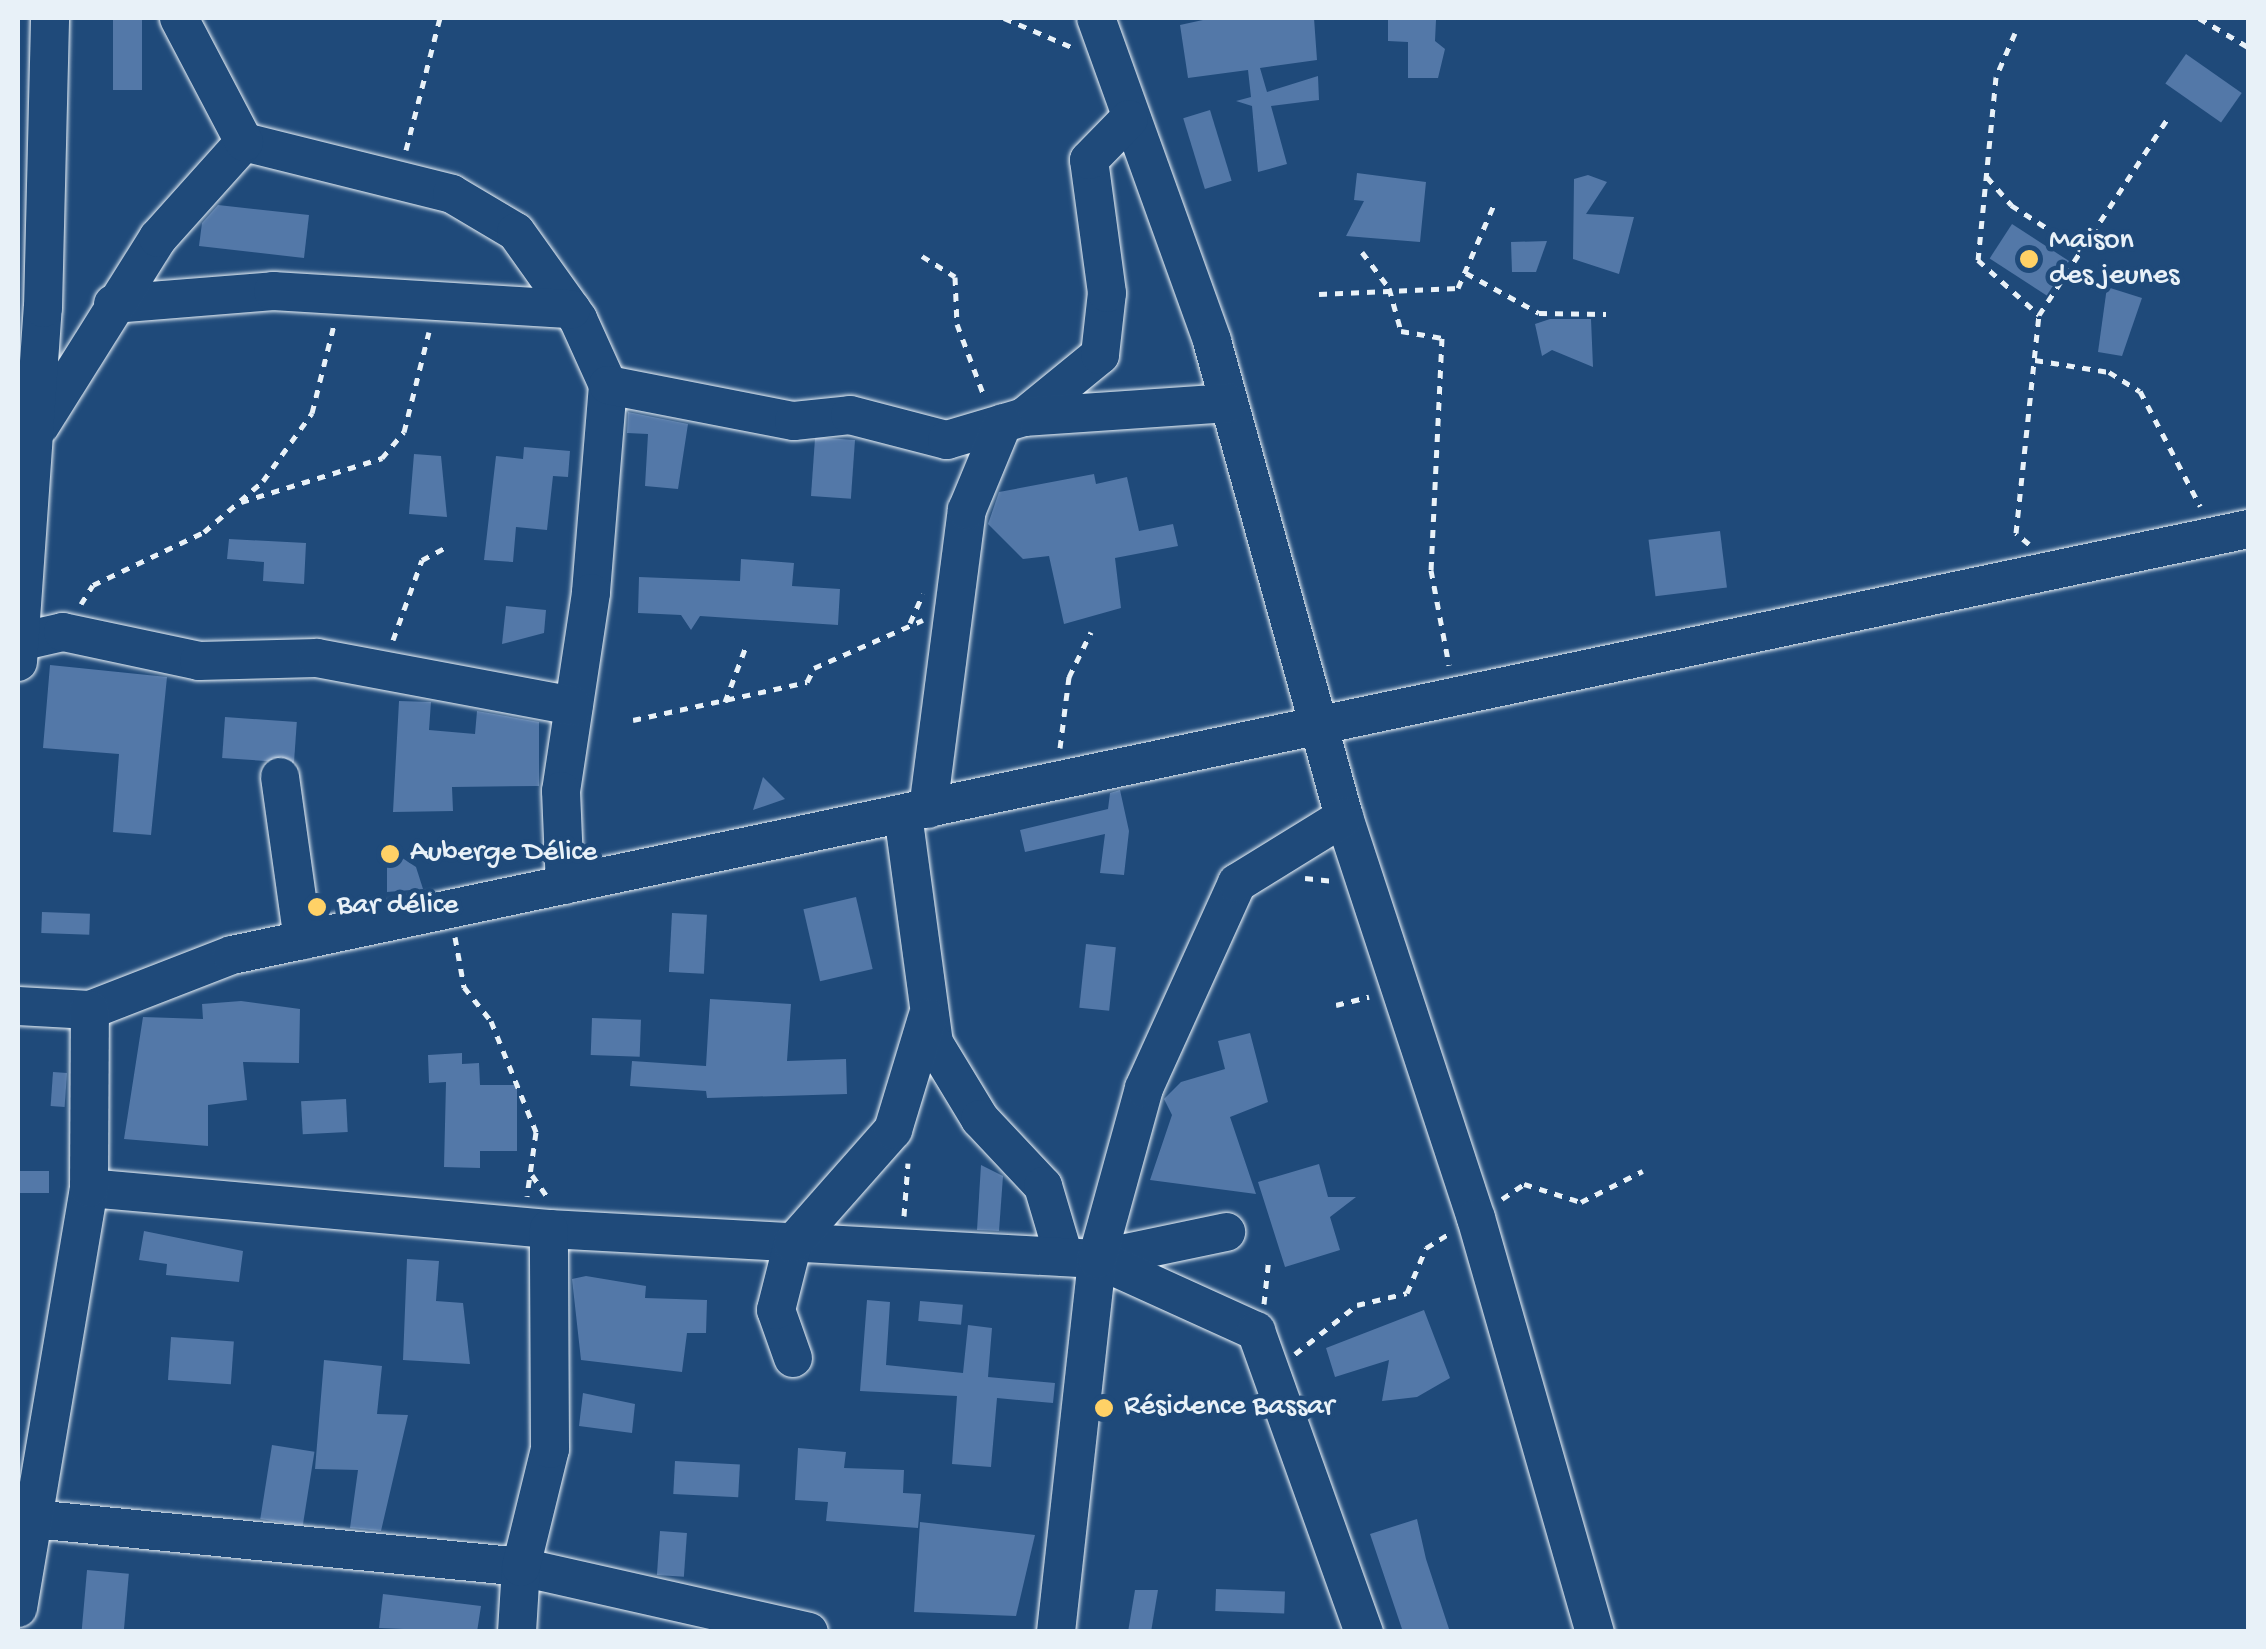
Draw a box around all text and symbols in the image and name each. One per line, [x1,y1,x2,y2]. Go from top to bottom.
place label: Maison des jeunes [2049,224,2179,294]
marker: Maison des jeunes [2018,248,2040,270]
place label: Auberge Délice [410,836,597,872]
marker: Auberge Délice [379,843,401,865]
place label: Bar délice [337,889,459,925]
marker: Bar délice [306,896,328,918]
place label: Résidence Bassar [1124,1390,1334,1426]
marker: Résidence Bassar [1093,1397,1115,1419]

